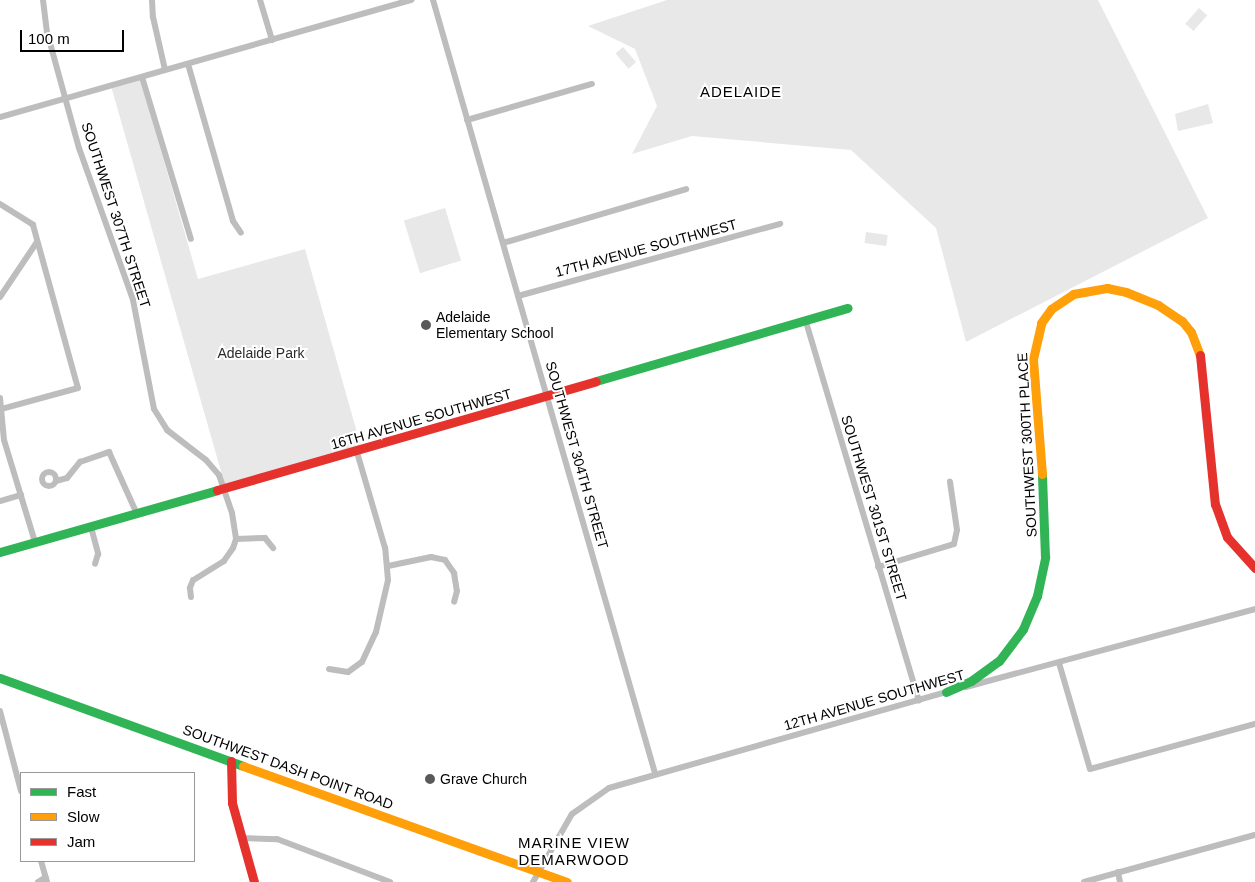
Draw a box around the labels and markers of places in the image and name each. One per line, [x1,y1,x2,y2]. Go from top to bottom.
place label: Adelaide Elementary School [436,309,554,342]
marker: Adelaide Elementary School [420,319,432,331]
place label: Grave Church [440,771,527,787]
marker: Grave Church [424,773,436,785]

